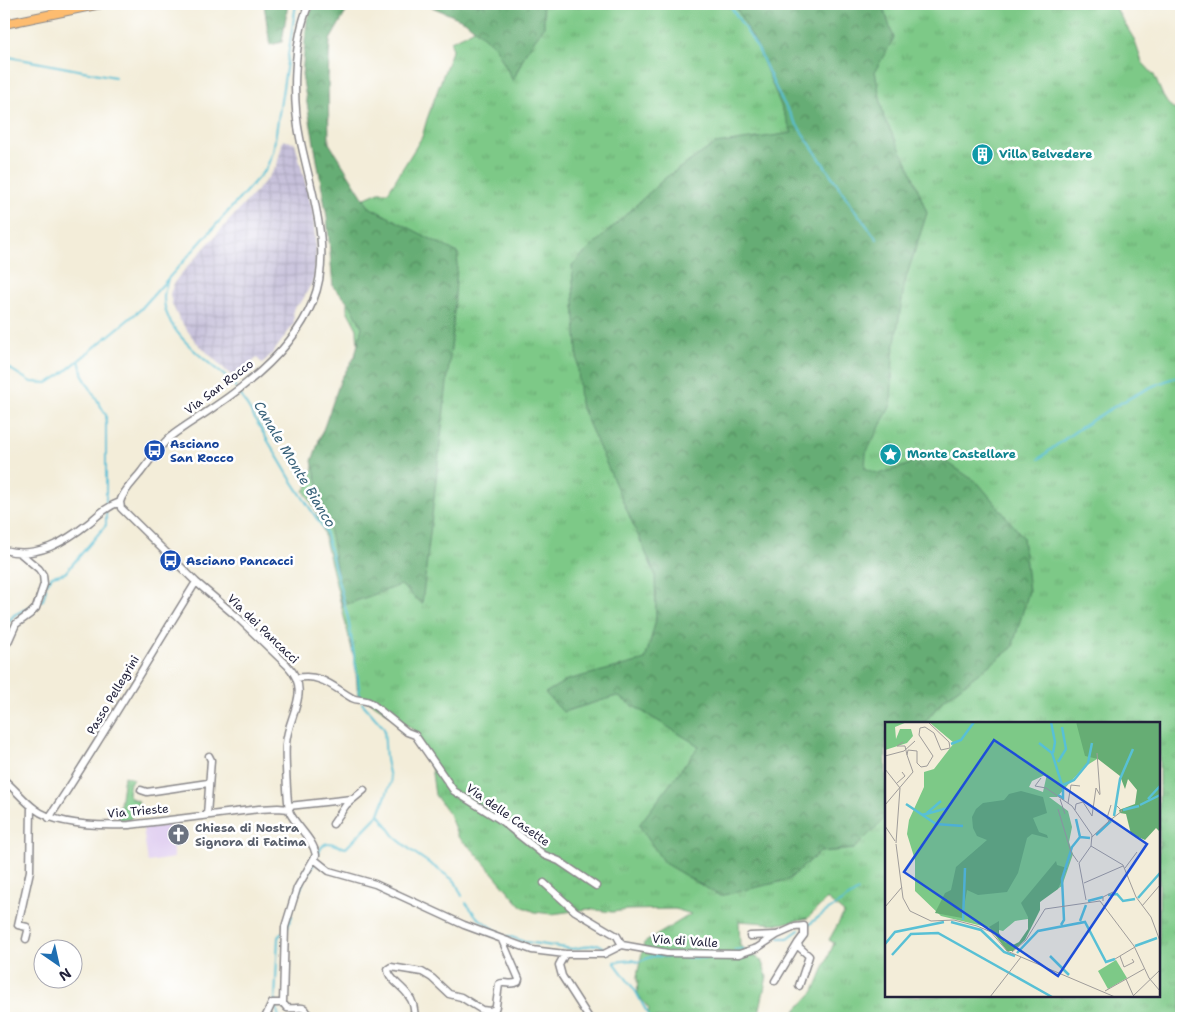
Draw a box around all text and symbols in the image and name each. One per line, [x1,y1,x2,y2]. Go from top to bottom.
building icon: Villa Belvedere [971,142,995,166]
place label: Villa Belvedere [999,146,1092,162]
street label: Via San Rocco [181,356,257,418]
water label: Canale Monte Bianco [250,397,340,531]
place label: Asciano San Rocco [170,436,234,466]
bus stop icon: Asciano San Rocco [142,439,166,463]
place icon: Monte Castellare [879,442,903,466]
place label: Monte Castellare [907,446,1016,462]
bus stop icon: Asciano Pancacci [158,549,182,573]
place label: Asciano Pancacci [186,553,294,569]
street label: Via dei Pancacci [224,591,302,667]
street label: Passo Pellegrini [83,652,143,738]
inset map [885,722,1160,997]
street label: Via delle Casette [463,780,553,850]
street label: Via Trieste [107,800,170,822]
place label: Chiesa di Nostra Signora di Fatima [195,820,307,850]
church icon: Chiesa di Nostra Signora di Fatima [167,823,191,847]
street label: Via di Valle [651,931,719,951]
north arrow [32,940,82,990]
text: N [56,964,75,985]

